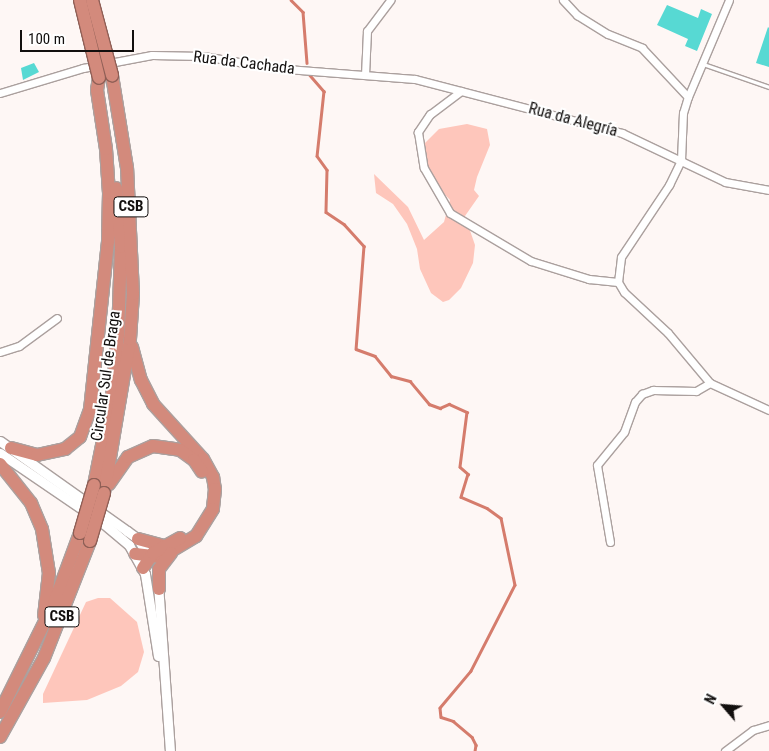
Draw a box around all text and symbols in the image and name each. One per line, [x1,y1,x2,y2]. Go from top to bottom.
scale bar [22,20,136,52]
text: 100 m [28,30,65,48]
street label: Rua da Cachada [192,47,296,79]
street label: Rua da Alegría [526,99,620,141]
road number: CSB [112,194,150,220]
street label: Circular Sul de Braga [87,310,125,442]
road number: CSB [43,604,81,630]
north arrow [699,681,749,731]
text: N [702,692,720,707]

